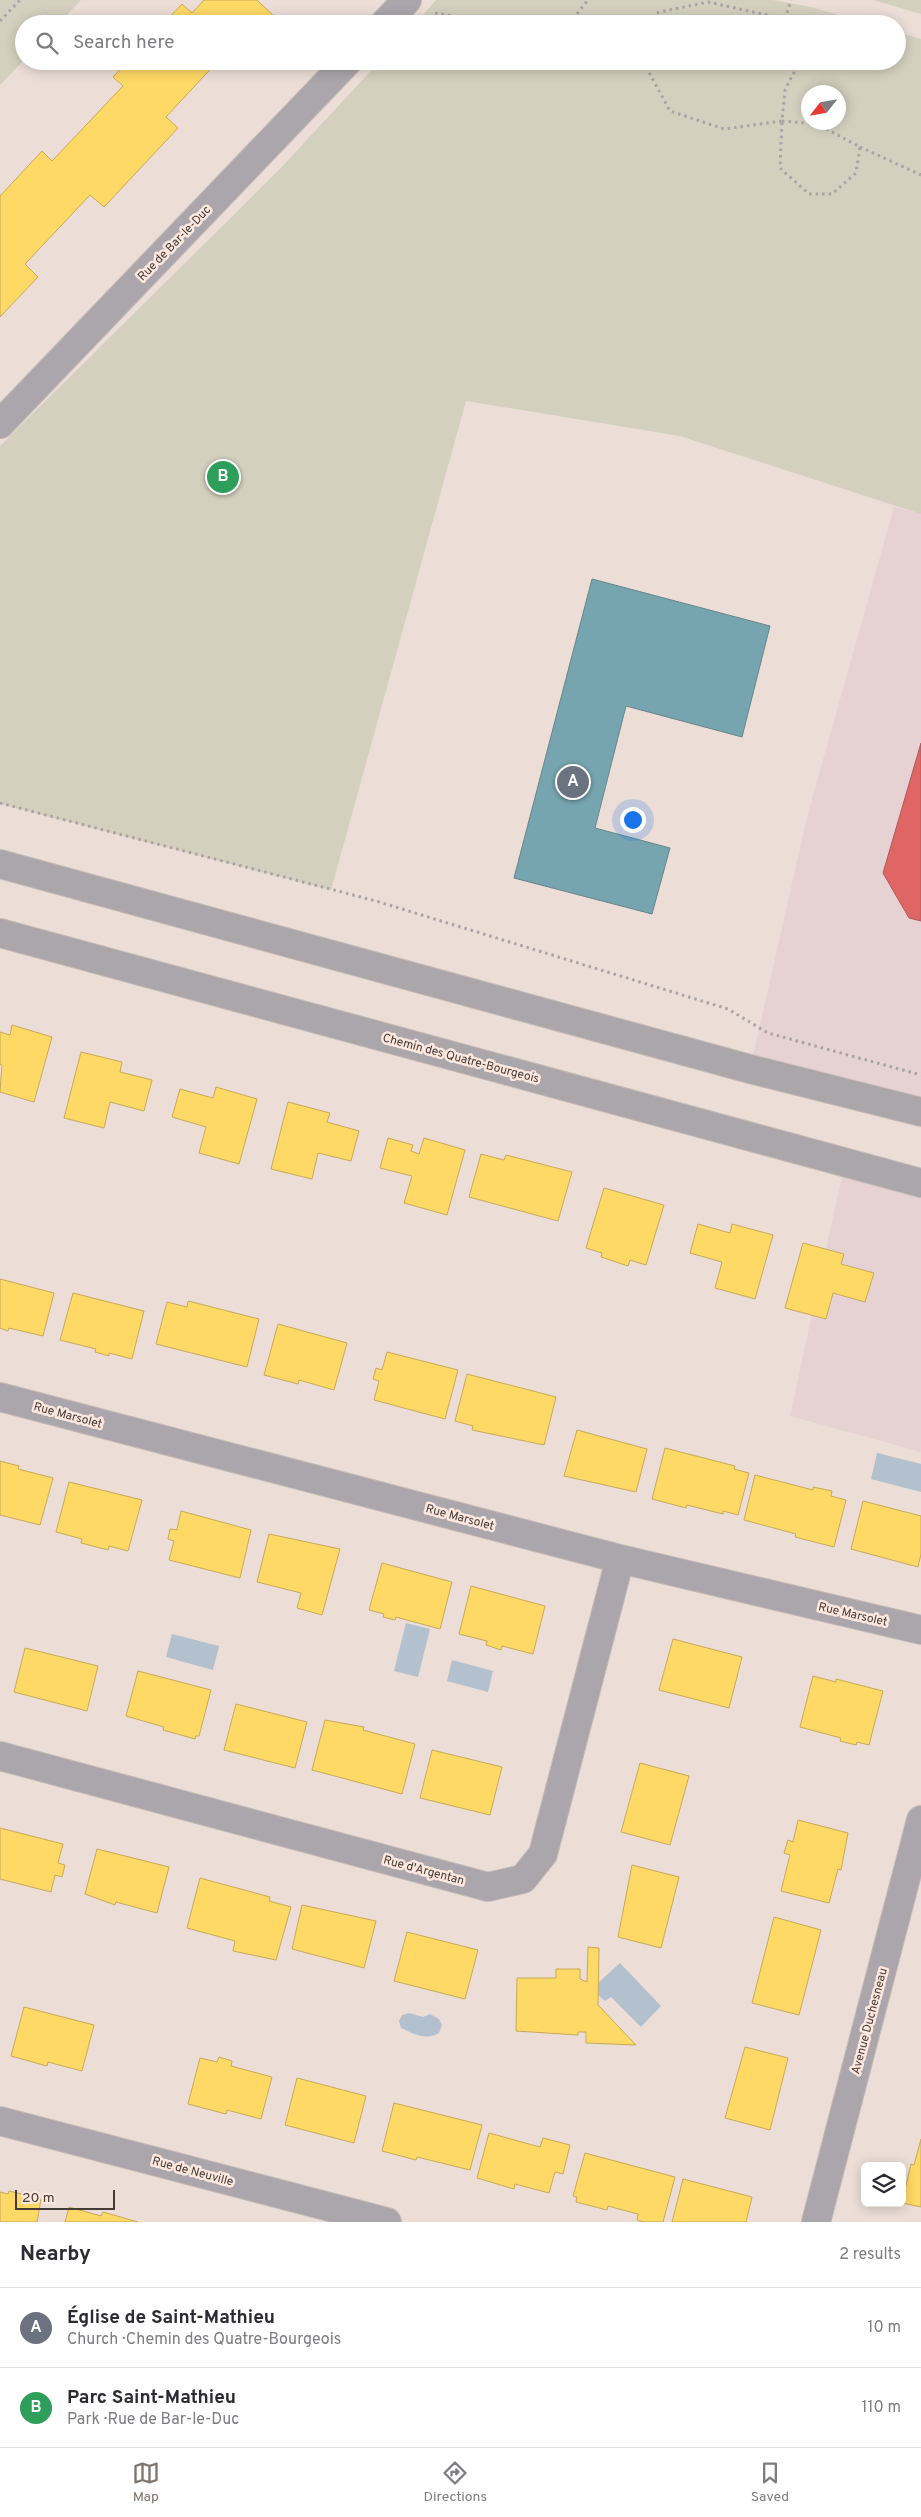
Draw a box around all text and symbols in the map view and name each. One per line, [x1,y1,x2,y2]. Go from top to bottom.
search box [15,15,906,70]
icon: search [33,29,61,57]
text: Search here [73,31,175,55]
north arrow [801,85,846,130]
street label: Rue de Bar-le-Duc [135,203,215,285]
pin: B [207,458,239,496]
pin: A [557,763,589,801]
your location [620,807,646,833]
street label: Chemin des Quatre-Bourgeois [381,1030,541,1088]
street label: Rue Marsolet [32,1399,104,1433]
street label: Rue Marsolet [424,1501,496,1535]
street label: Rue Marsolet [817,1599,889,1631]
street label: Rue d'Argentan [382,1852,466,1889]
street label: Avenue Duchesneau [848,1966,892,2076]
street label: Rue de Neuville [150,2153,235,2191]
map controls [861,2162,906,2207]
button: layers [861,2162,906,2207]
scale bar [15,2187,115,2210]
text: 20 m [22,2190,55,2207]
text: Nearby [20,2241,91,2268]
text: 2 results [839,2245,901,2265]
text: Église de Saint-Mathieu [67,2306,275,2330]
text: A [30,2318,42,2338]
text: 10 m [867,2318,901,2338]
text: Church · Chemin des Quatre-Bourgeois [67,2330,341,2350]
text: Parc Saint-Mathieu [67,2386,236,2410]
text: B [30,2398,42,2418]
text: 110 m [861,2398,901,2418]
text: Park · Rue de Bar-le-Duc [67,2410,239,2430]
tab: Map [132,2459,160,2506]
tab: Directions [423,2459,487,2506]
tab: Saved [751,2459,789,2506]

